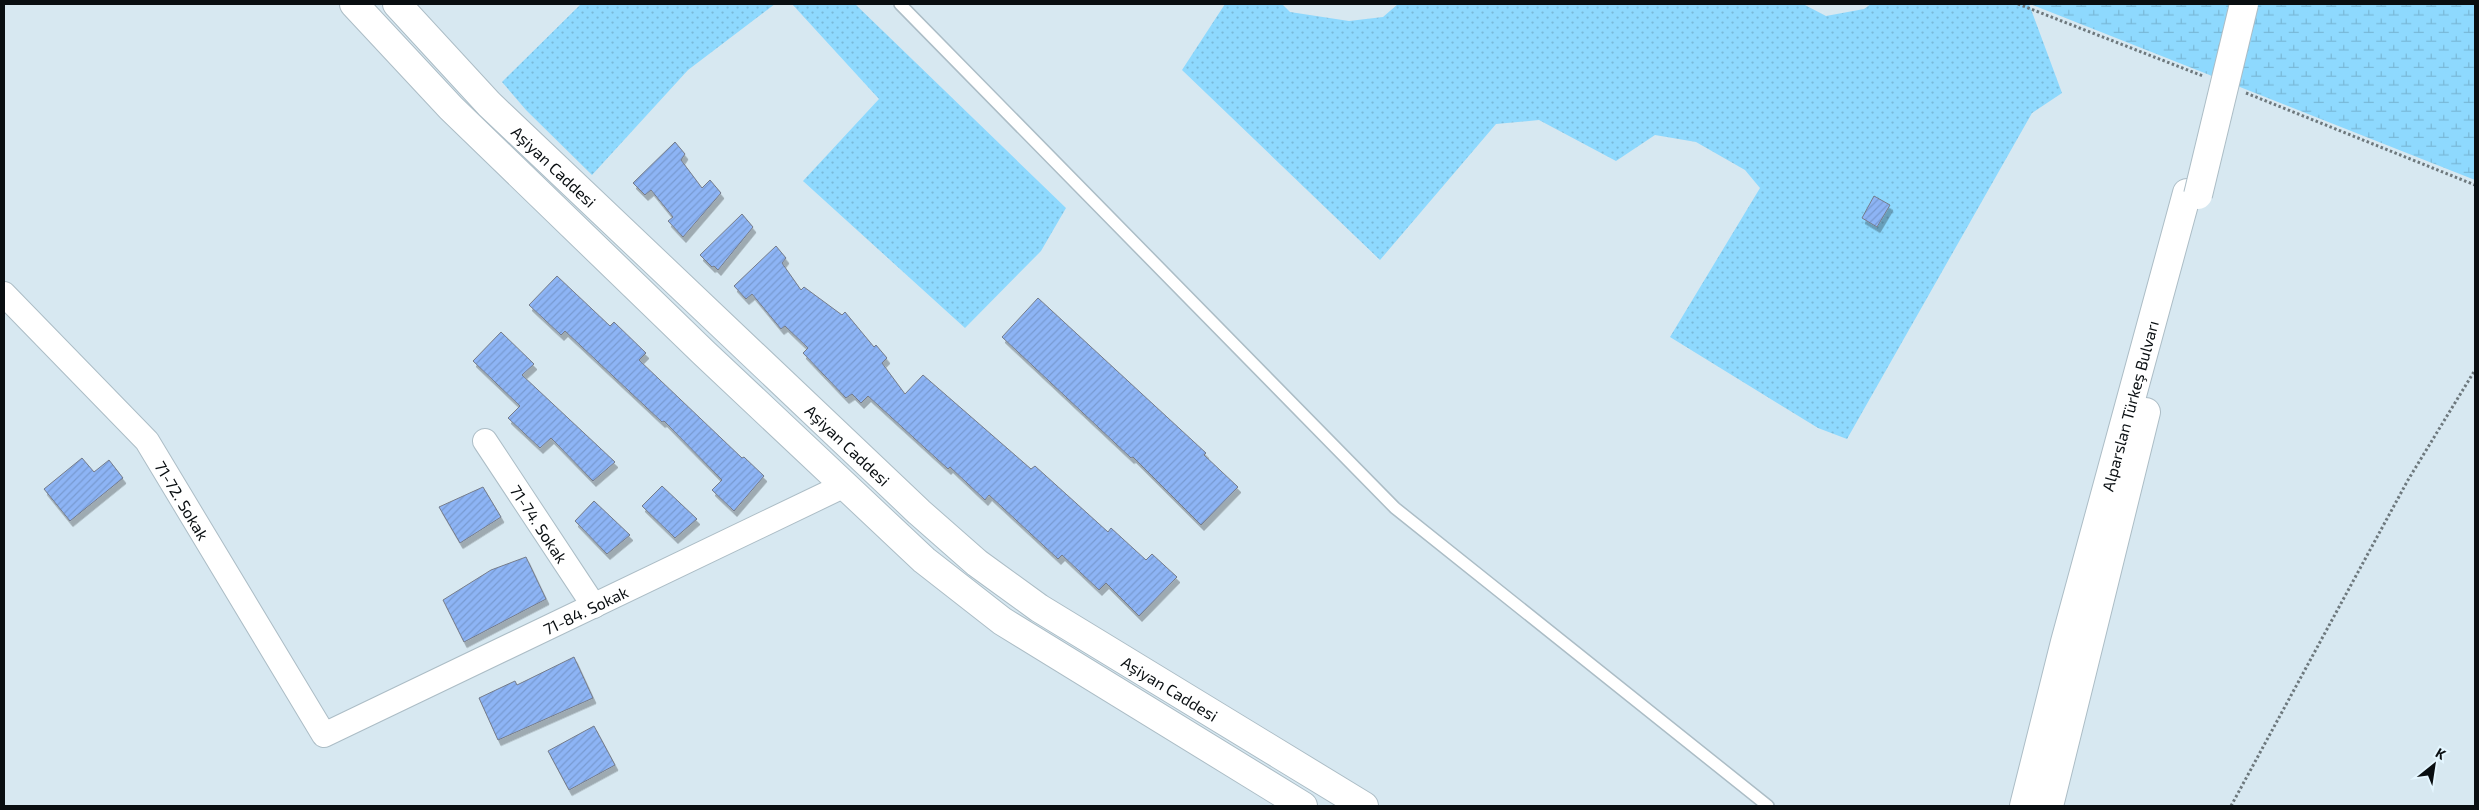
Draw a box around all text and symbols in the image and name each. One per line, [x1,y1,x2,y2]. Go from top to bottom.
street label: Aşiyan Caddesi [508,122,600,210]
street label: Alparslan Türkeş Bulvarı [2097,318,2161,493]
street label: Aşiyan Caddesi [802,400,894,489]
street label: 71-72. Sokak [152,457,214,543]
street label: 71-74. Sokak [507,481,572,566]
street label: 71-84. Sokak [540,581,631,638]
street label: Aşiyan Caddesi [1119,651,1222,724]
north arrow [2409,740,2459,790]
text: K [2433,744,2449,763]

